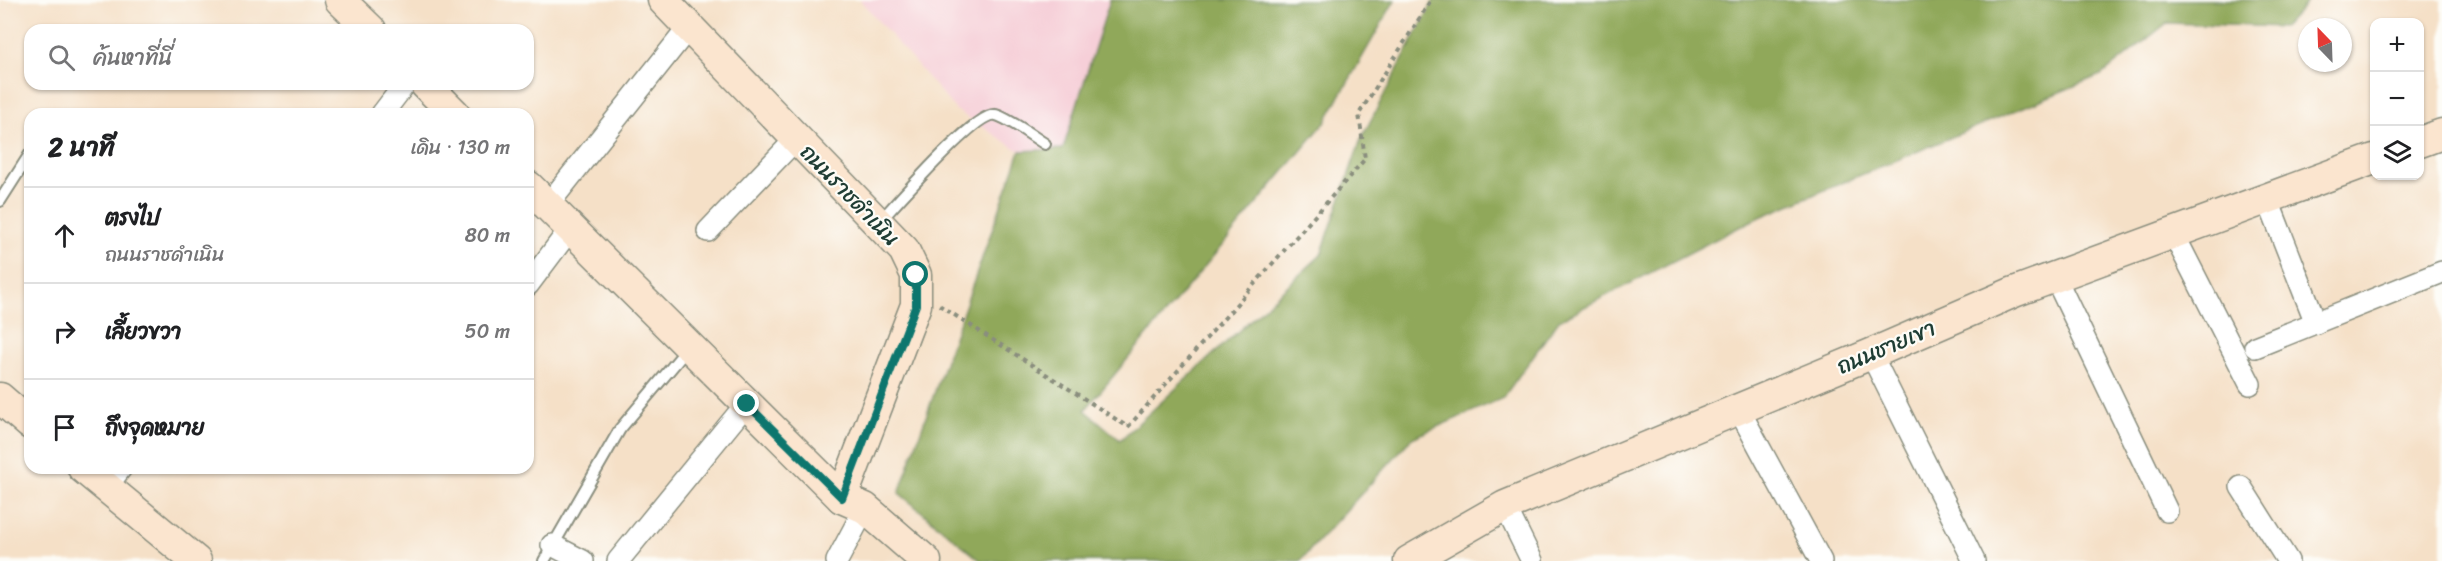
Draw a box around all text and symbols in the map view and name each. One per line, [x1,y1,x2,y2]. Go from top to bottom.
north arrow [2298,18,2352,72]
map controls [2370,18,2424,180]
button: + [2370,18,2424,72]
search box [24,24,534,90]
text: ค้นหาที่นี่ [93,38,173,77]
icon: search [45,41,78,74]
button: − [2370,72,2424,126]
text: 2 นาที [48,124,115,170]
button: layers [2370,126,2424,180]
text: เดิน · 130 m [411,130,510,165]
street label: ถนนราชดำเนิน [790,134,910,256]
text: ตรงไป [105,198,160,237]
text: 80 m [465,218,510,253]
icon: ahead [48,219,81,252]
text: ถนนราชดำเนิน [105,237,225,272]
route start [902,261,928,287]
street label: ถนนชายเขา [1830,309,1942,385]
text: เลี้ยวขวา [105,312,181,351]
text: 50 m [465,314,510,349]
icon: right [48,315,81,348]
route end [733,390,759,416]
text: ถึงจุดหมาย [105,408,204,447]
icon: arrive [48,411,81,444]

